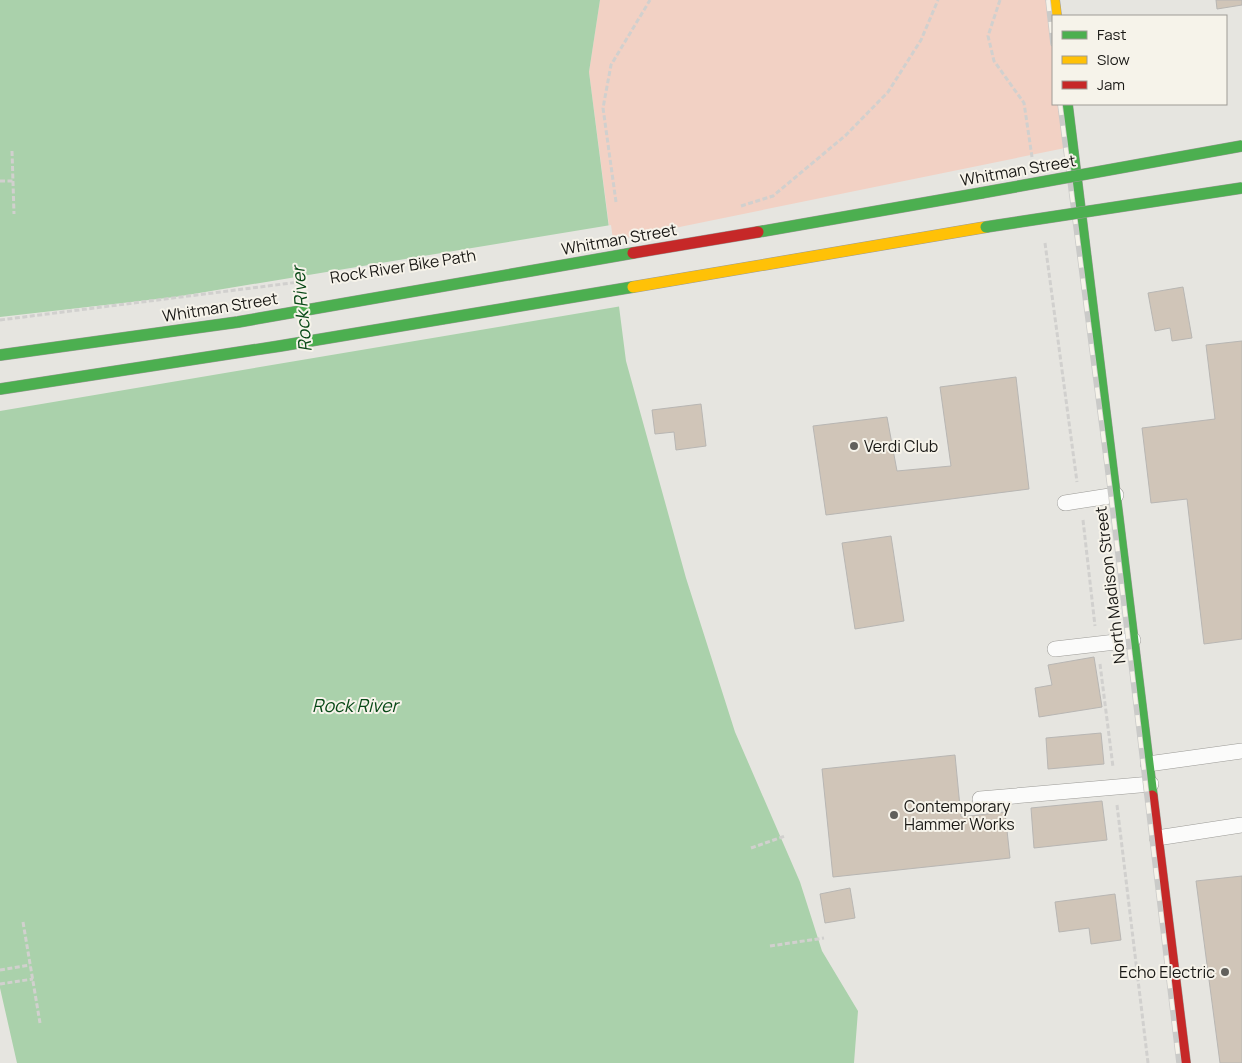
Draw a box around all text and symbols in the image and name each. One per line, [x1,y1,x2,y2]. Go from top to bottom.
legend [1052,15,1227,105]
text: Fast [1097,24,1126,45]
text: Slow [1097,49,1130,70]
text: Jam [1097,74,1125,95]
street label: Whitman Street [959,149,1077,191]
street label: Whitman Street [560,218,678,260]
street label: Rock River Bike Path [328,244,478,288]
water label: Rock River [285,263,317,353]
street label: Whitman Street [161,287,279,327]
place label: Verdi Club [864,435,938,457]
marker: Verdi Club [848,440,860,452]
street label: North Madison Street [1089,505,1131,665]
water label: Rock River [312,693,400,717]
place label: Contemporary Hammer Works [904,795,1015,835]
marker: Contemporary Hammer Works [888,809,900,821]
place label: Echo Electric [1119,961,1215,983]
marker: Echo Electric [1219,966,1231,978]

